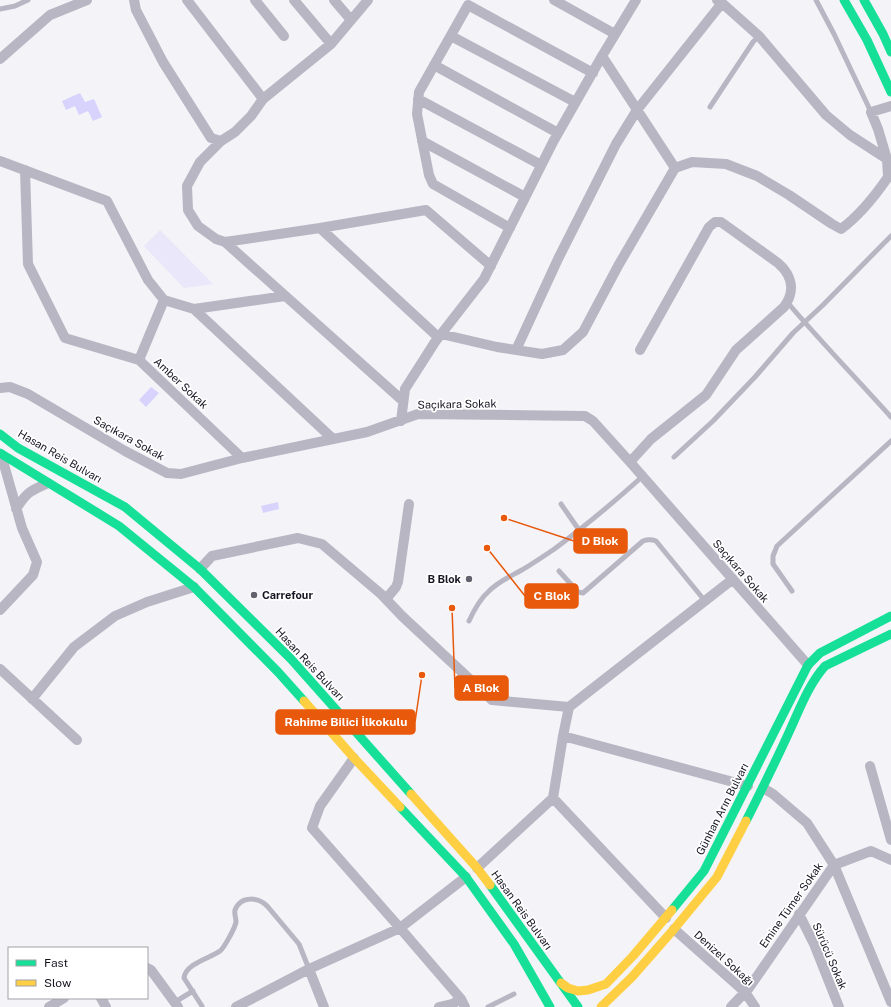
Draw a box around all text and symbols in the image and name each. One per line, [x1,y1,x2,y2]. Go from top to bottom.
street label: Amber Sokak [152,355,210,411]
street label: Saçıkara Sokak [417,397,497,412]
street label: Saçıkara Sokak [91,414,166,463]
street label: Hasan Reis Bulvarı [16,427,104,485]
callout: D Blok [574,529,627,553]
text: D Blok [581,534,619,548]
street label: Saçıkara Sokak [710,537,771,605]
place label: B Blok [427,573,462,585]
marker: B Blok [464,574,474,584]
callout: C Blok [525,584,578,608]
place label: Carrefour [262,589,313,601]
text: C Blok [534,589,571,603]
marker: Carrefour [249,590,259,600]
street label: Hasan Reis Bulvarı [273,625,347,703]
callout: A Blok [455,676,508,700]
text: A Blok [462,681,500,695]
callout: Rahime Bilici İlkokulu [276,710,415,734]
text: Rahime Bilici İlkokulu [285,715,407,729]
street label: Günhan Arın Bulvarı [694,761,750,857]
street label: Emine Tümer Sokak [757,860,825,950]
street label: Hasan Reis Bulvarı [489,868,555,952]
street label: Sürücü Sokak [811,921,849,991]
street label: Denizel Sokağı [692,928,756,988]
legend [8,947,148,999]
text: Fast [44,956,69,970]
text: Slow [44,976,72,990]

